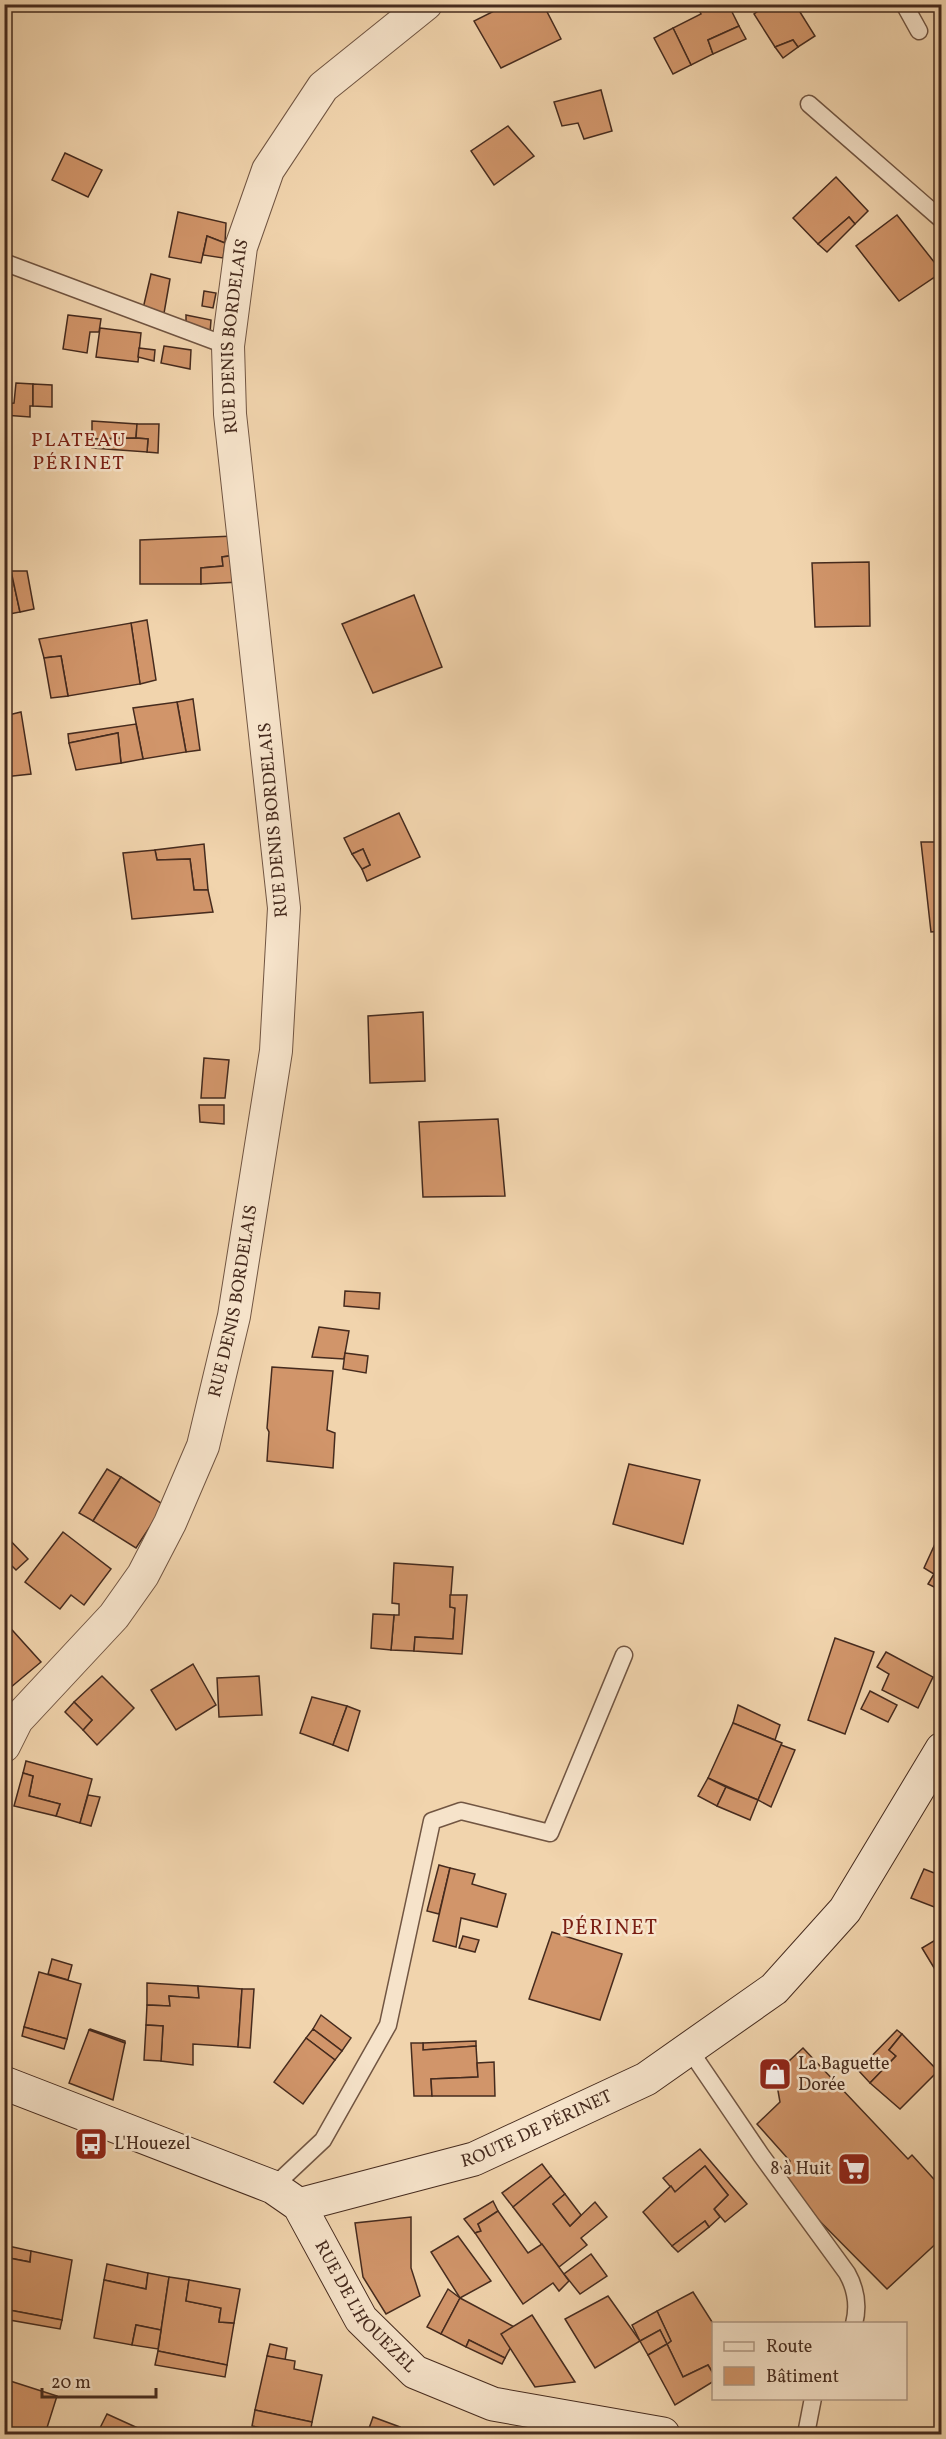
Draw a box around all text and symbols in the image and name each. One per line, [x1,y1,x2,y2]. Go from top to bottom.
street label: RUE DENIS BORDELAIS [215,235,255,435]
district label: PLATEAU PÉRINET [31,427,127,478]
street label: RUE DENIS BORDELAIS [253,721,295,919]
street label: RUE DENIS BORDELAIS [202,1203,264,1400]
district label: PÉRINET [561,1914,659,1943]
place label: La Baguette Dorée [798,2052,890,2098]
shop icon: La Baguette Dorée [757,2056,793,2092]
street label: ROUTE DE PÉRINET [458,2084,617,2174]
bus stop icon: L'Houezel [73,2126,109,2162]
place label: L'Houezel [114,2132,190,2157]
supermarket icon: 8 à Huit [836,2151,872,2187]
place label: 8 à Huit [770,2157,831,2182]
street label: RUE DE L'HOUEZEL [308,2236,421,2379]
legend [712,2322,907,2400]
text: Route [766,2335,812,2360]
scale bar [42,2361,156,2399]
text: Bâtiment [766,2365,839,2390]
text: 20 m [51,2371,91,2396]

